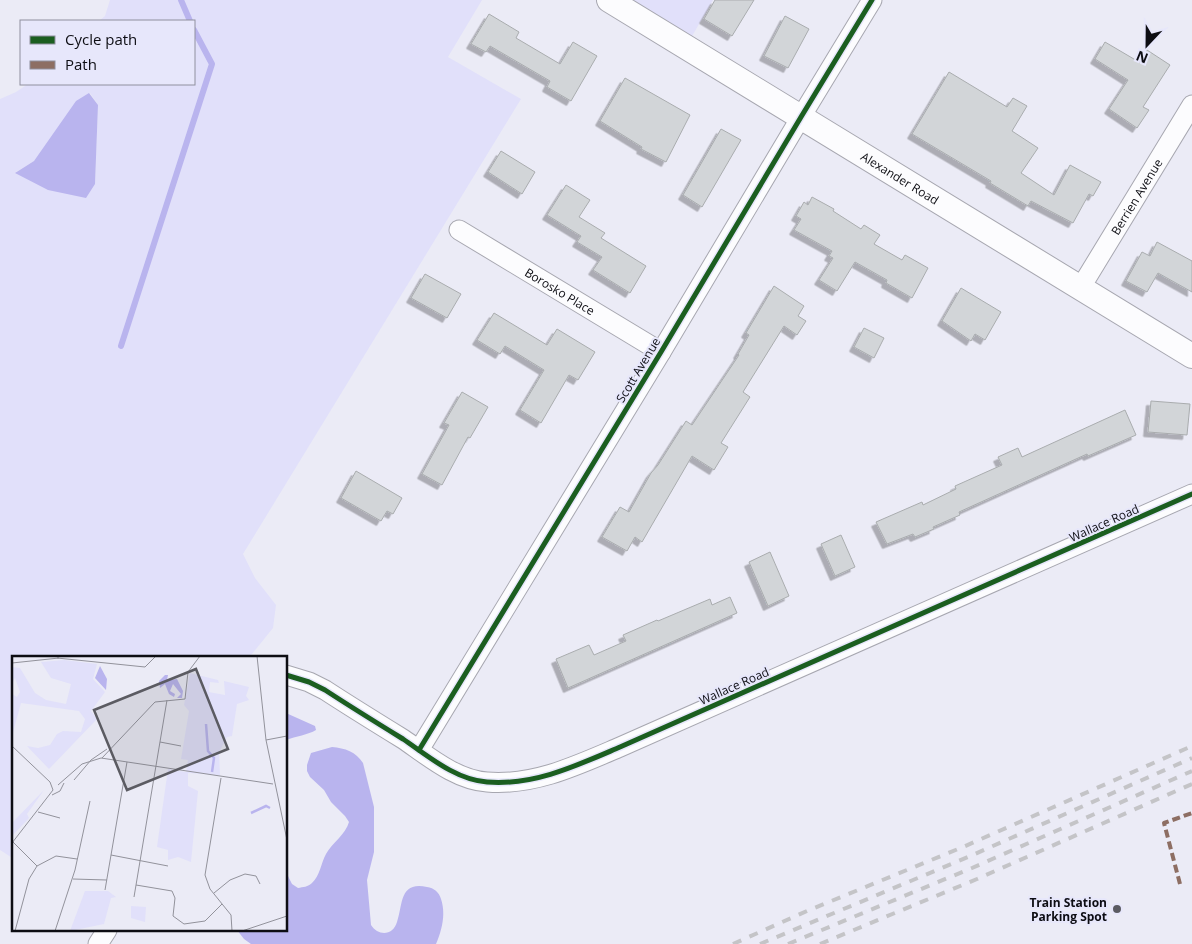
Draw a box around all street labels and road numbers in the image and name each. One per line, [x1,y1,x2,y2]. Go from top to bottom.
street label: Alexander Road [858,147,942,208]
street label: Berrien Avenue [1106,155,1166,238]
street label: Borosko Place [522,263,598,319]
street label: Scott Avenue [612,334,664,406]
street label: Wallace Road [1066,500,1142,546]
street label: Wallace Road [696,663,772,709]

